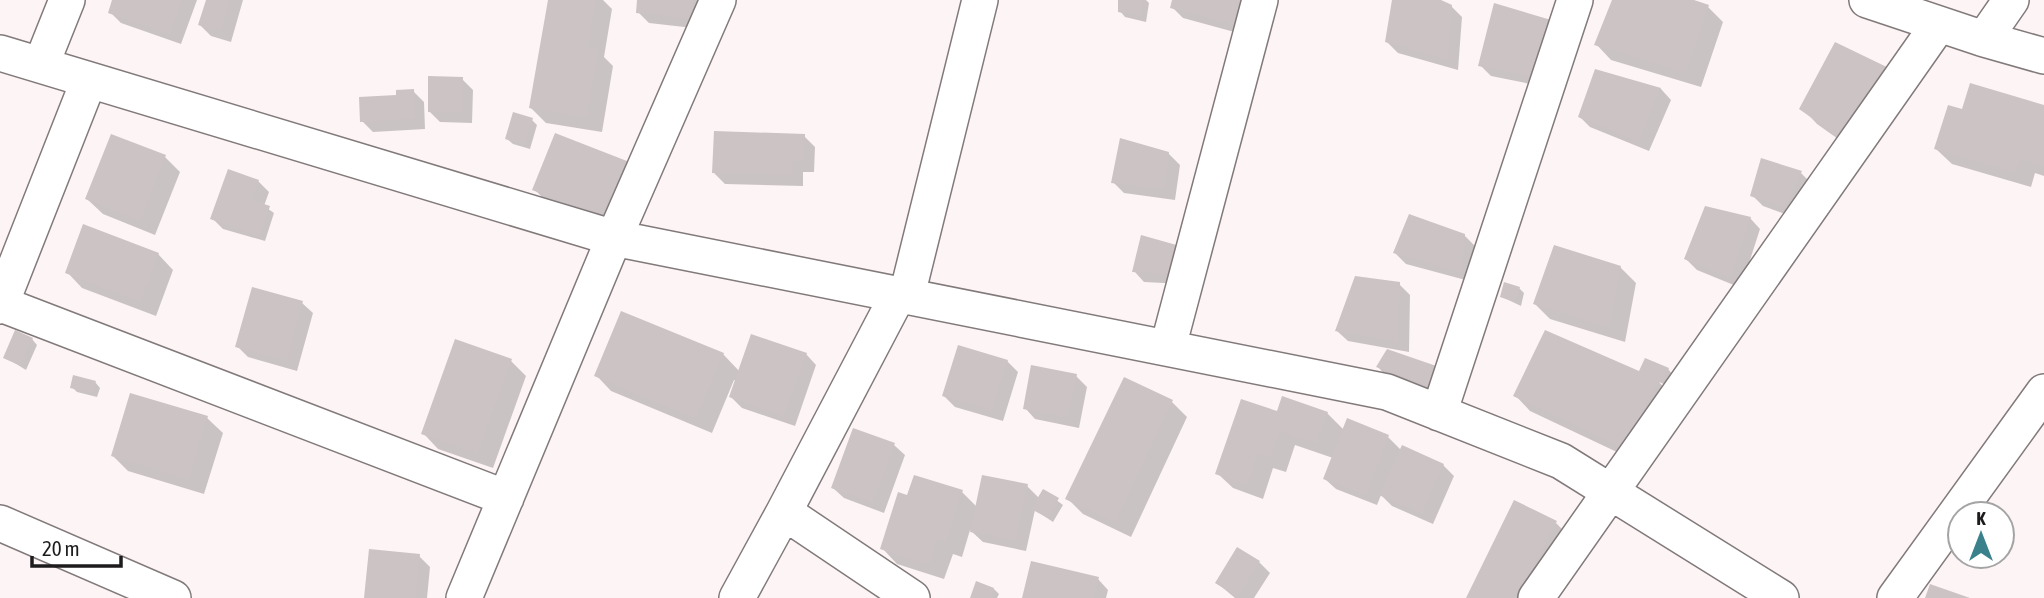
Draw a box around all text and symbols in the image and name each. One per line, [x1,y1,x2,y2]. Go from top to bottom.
north arrow [1946,500,2016,570]
text: K [1976,507,1986,529]
scale bar [32,524,121,568]
text: 20 m [42,536,80,560]

